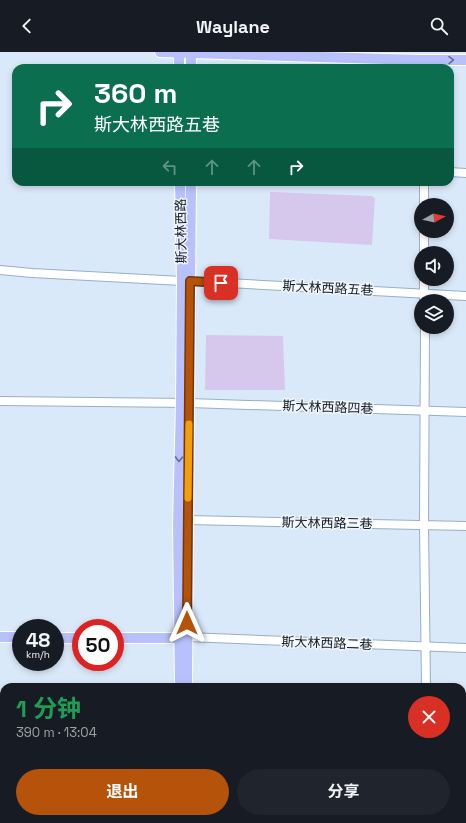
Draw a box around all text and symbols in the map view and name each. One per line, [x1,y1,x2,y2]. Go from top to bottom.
icon: back [16,15,38,37]
text: Waylane [196,15,270,38]
icon: search [428,15,450,37]
one-way arrow [448,56,454,64]
text: 360 m [94,75,178,111]
icon: right [28,80,80,132]
text: 斯大林西路五巷 [94,113,220,136]
icon: left [159,156,181,178]
icon: ahead [201,156,223,178]
icon: ahead [243,156,265,178]
icon: right [285,156,307,178]
street label: 斯大林西路 [172,198,190,264]
north arrow [414,198,454,238]
map controls [414,198,454,334]
button: sound [414,246,454,286]
pin [204,266,238,300]
icon: arrive [210,272,232,294]
street label: 斯大林西路五巷 [282,277,374,299]
button: layers [414,294,454,334]
street label: 斯大林西路四巷 [282,397,374,417]
one-way arrow [175,456,183,462]
street label: 斯大林西路三巷 [281,514,373,532]
position arrow [166,602,208,644]
speed limit sign: 50 [72,619,124,671]
text: 48 [26,627,50,653]
street label: 斯大林西路二巷 [281,633,373,653]
text: km/h [26,648,50,661]
text: 1 分钟 [16,693,81,724]
button: close [408,696,450,738]
text: 390 m · 13:04 [16,724,97,741]
button: 退出 [16,769,229,815]
button: 分享 [237,769,450,815]

